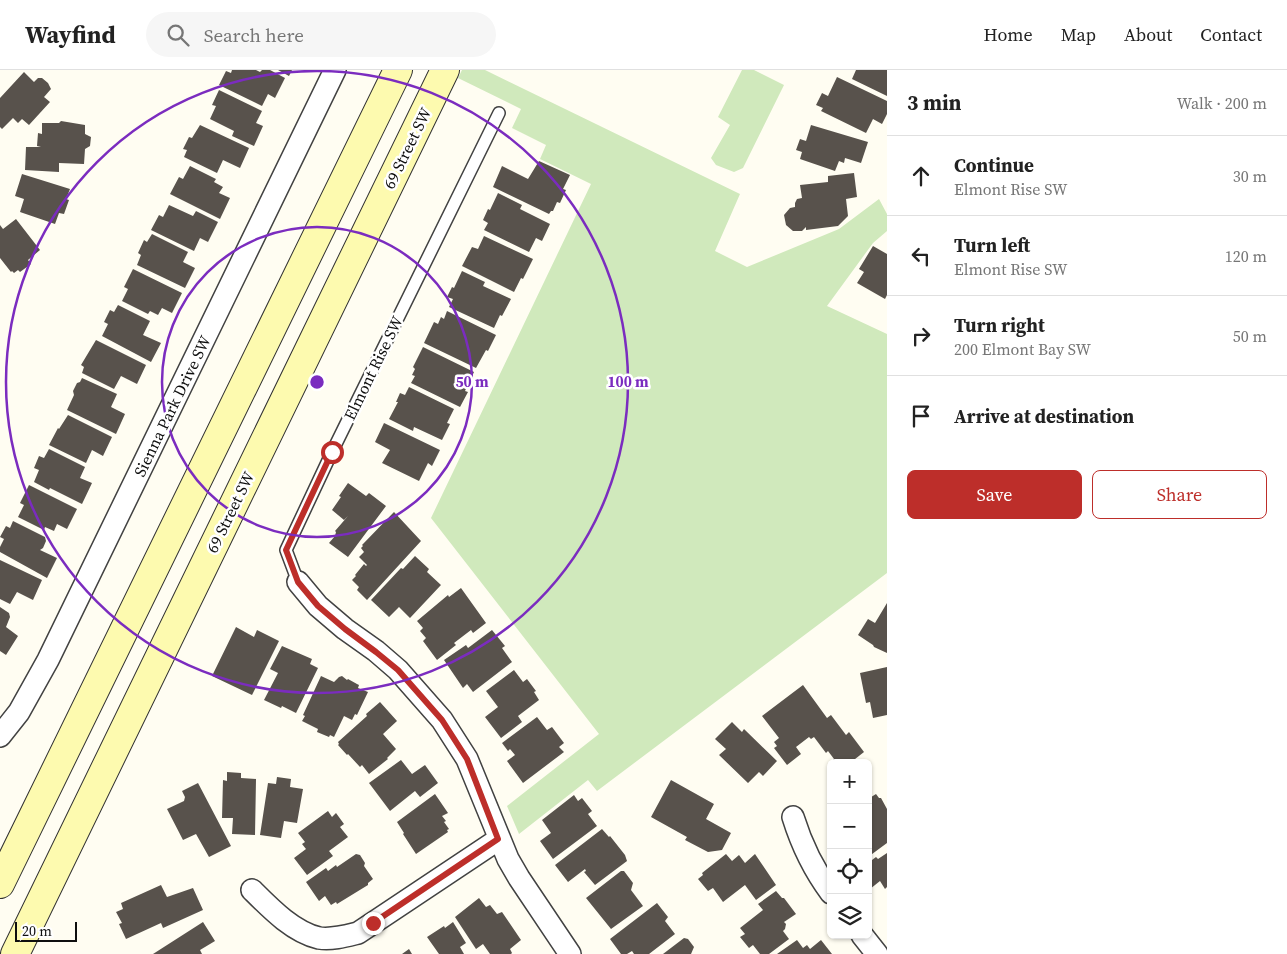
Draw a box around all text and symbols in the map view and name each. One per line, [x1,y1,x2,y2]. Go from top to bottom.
search box [146,12,496,57]
text: Wayfind [25,18,116,51]
icon: search [164,21,192,49]
text: Search here [204,22,304,48]
text: Home [984,22,1033,47]
text: Map [1061,22,1096,47]
text: About [1124,22,1172,47]
text: Contact [1200,22,1262,47]
text: 3 min [907,88,962,117]
text: Walk · 200 m [1177,92,1267,114]
street label: 69 Street SW [378,103,436,192]
text: Continue [954,152,1034,178]
icon: ahead [907,162,935,190]
text: 30 m [1233,165,1267,187]
text: Elmont Rise SW [954,178,1067,200]
text: Turn left [954,232,1030,258]
icon: left [907,242,935,270]
text: 120 m [1225,245,1267,267]
text: Elmont Rise SW [954,258,1067,280]
street label: Elmont Rise SW [338,312,408,424]
text: Turn right [954,312,1045,338]
icon: right [907,322,935,350]
text: 50 m [1233,325,1267,347]
street label: Sienna Park Drive SW [128,331,216,480]
text: 200 Elmont Bay SW [954,338,1091,360]
text: 50 m [455,371,489,392]
text: 100 m [607,371,649,392]
centre of rings [308,373,326,391]
icon: arrive [907,402,935,430]
text: Arrive at destination [954,403,1134,429]
route start [321,441,344,464]
street label: 69 Street SW [201,467,259,556]
button: Save [907,470,1082,519]
button: Share [1092,470,1267,519]
map controls [827,759,872,939]
button: + [827,759,872,804]
button: − [827,804,872,849]
button: locate [827,849,872,894]
button: layers [827,894,872,939]
route end [362,912,385,935]
scale bar [15,919,78,942]
text: 20 m [22,921,52,941]

